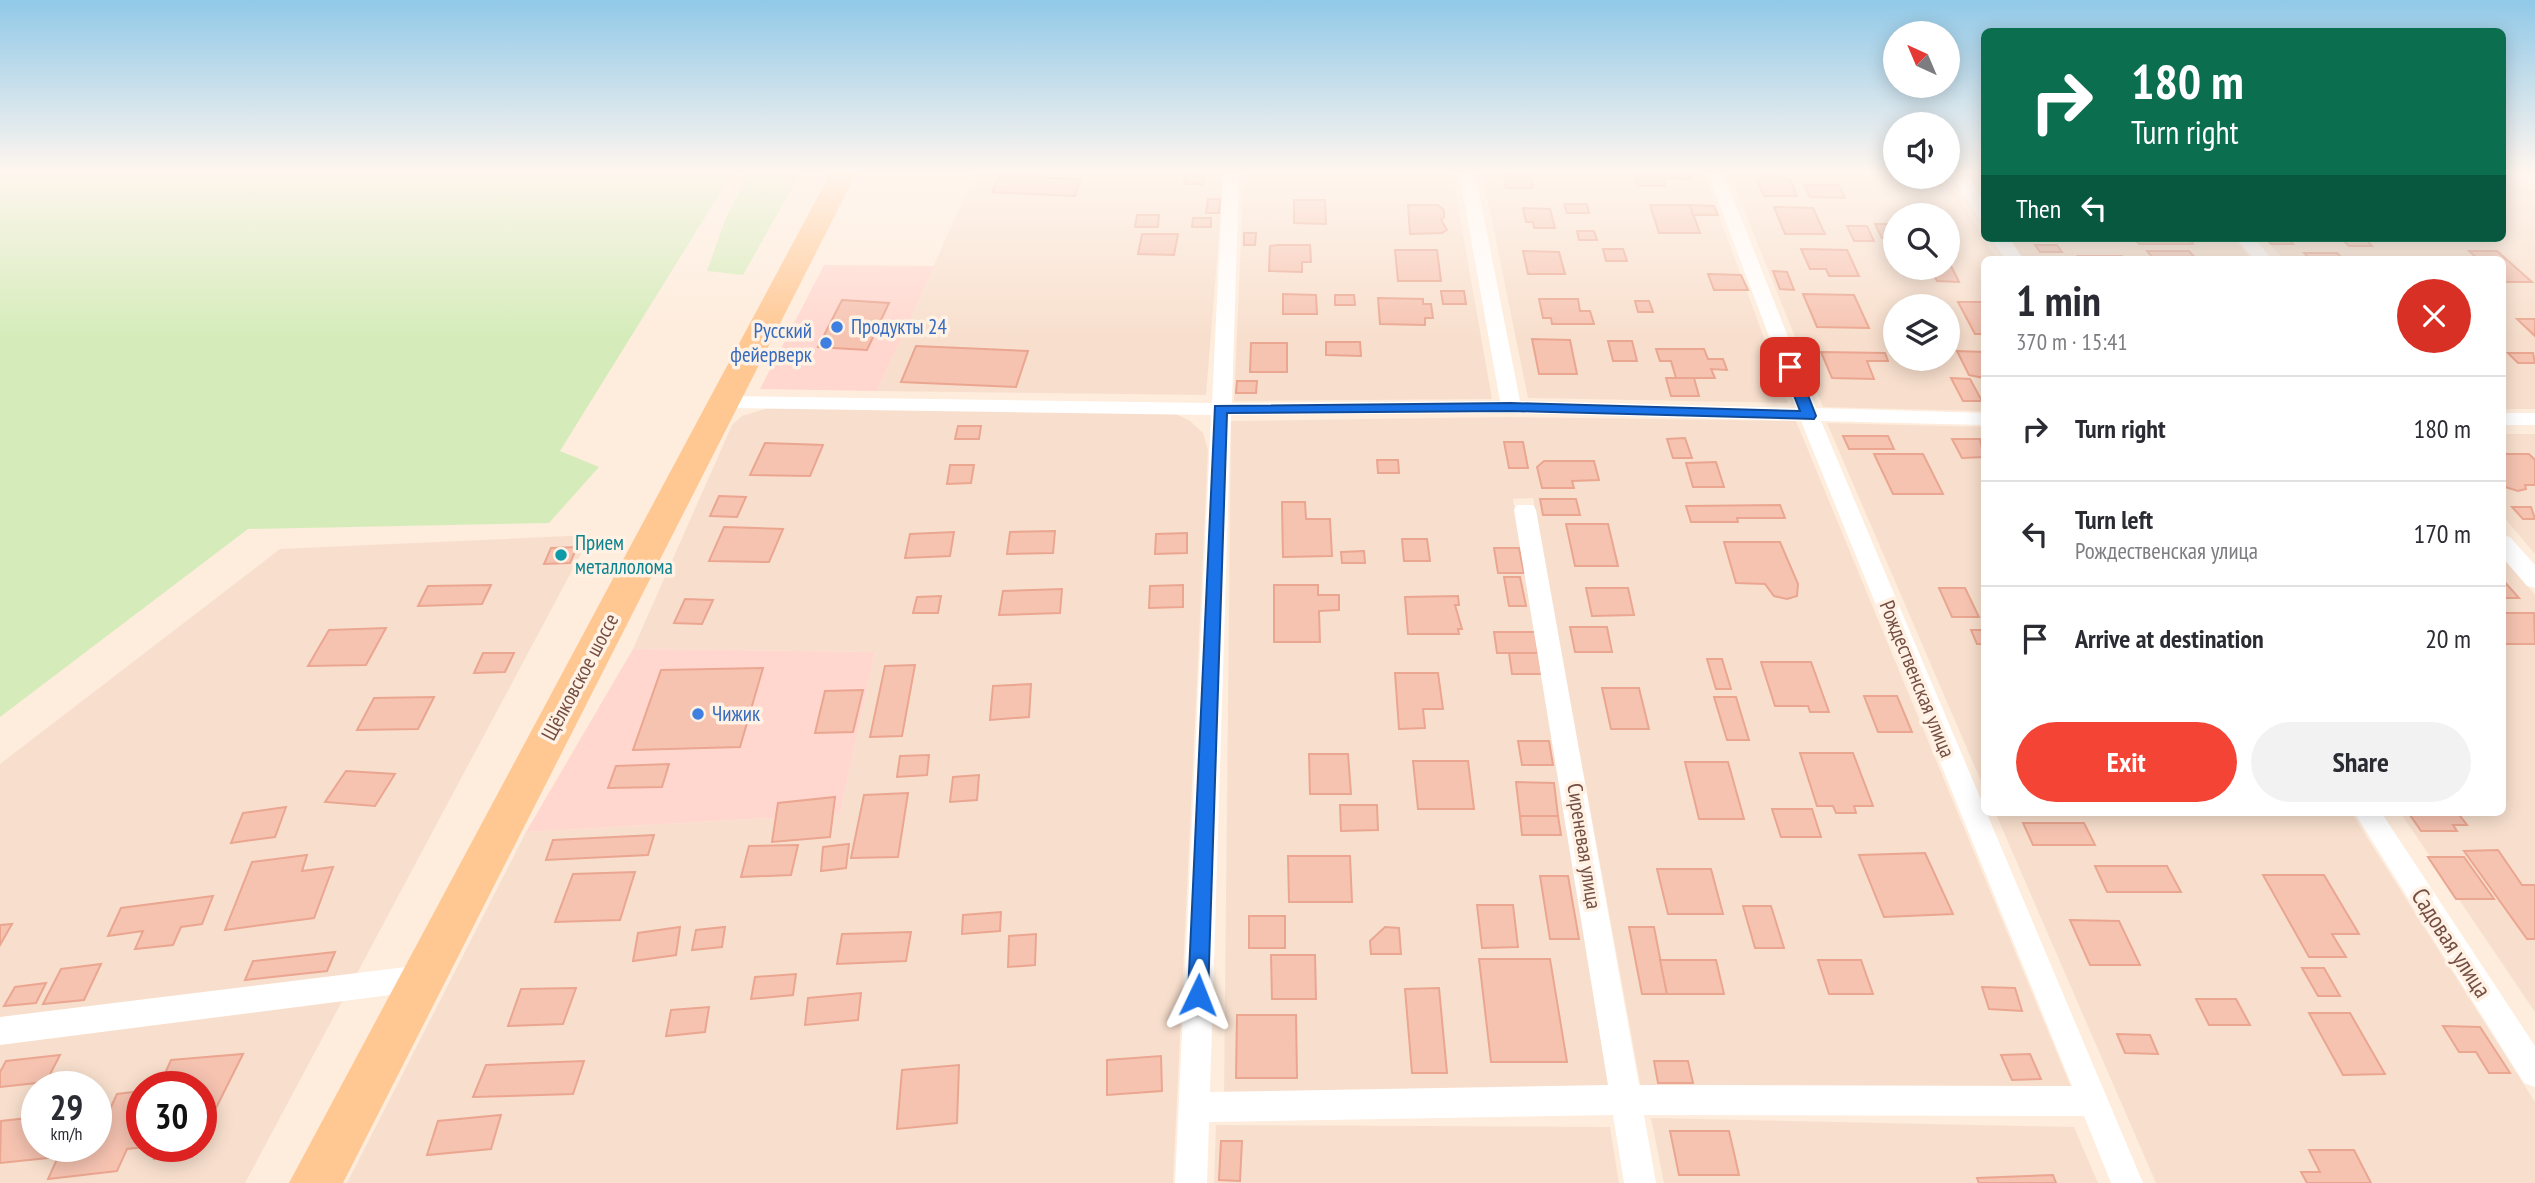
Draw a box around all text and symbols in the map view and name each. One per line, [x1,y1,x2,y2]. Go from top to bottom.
north arrow [1883,21,1960,98]
map controls [1883,21,1960,371]
text: 180 m [2131,49,2244,113]
icon: right [2016,56,2107,147]
text: Turn right [2131,111,2239,153]
button: sound [1883,112,1960,189]
icon: left [2075,189,2113,227]
text: Then [2016,192,2061,225]
button: search [1883,203,1960,280]
text: 1 min [2016,273,2101,328]
button: close [2397,279,2471,353]
button: layers [1883,294,1960,371]
place label: Продукты 24 [851,313,947,340]
place label: Русский фейерверк [730,317,812,368]
marker: Продукты 24 [829,319,845,335]
text: 370 m · 15:41 [2016,327,2128,356]
marker: Русский фейерверк [818,335,834,351]
pin [1760,337,1820,397]
icon: arrive [1771,348,1809,386]
icon: right [2016,410,2054,448]
text: Turn right [2075,412,2166,445]
text: 180 m [2413,412,2471,445]
text: Turn left [2075,503,2153,536]
icon: left [2016,515,2054,553]
text: 170 m [2413,517,2471,550]
place label: Прием металлолома [575,529,673,580]
text: Рождественская улица [2075,536,2258,565]
marker: Прием металлолома [553,547,569,563]
street label: Рождественская улица [1874,596,1961,761]
street label: Щёлковское шоссе [535,609,624,745]
icon: arrive [2016,620,2054,658]
text: Arrive at destination [2075,622,2264,655]
text: 20 m [2425,622,2471,655]
place label: Чижик [712,700,760,727]
marker: Чижик [690,706,706,722]
button: Exit [2016,722,2237,802]
button: Share [2251,722,2471,802]
street label: Сиреневая улица [1561,781,1608,911]
street label: Садовая улица [2405,882,2498,1003]
position arrow [1161,958,1235,1032]
speed limit sign: 30 [126,1071,217,1162]
text: 29 [50,1084,83,1130]
text: km/h [51,1122,82,1145]

